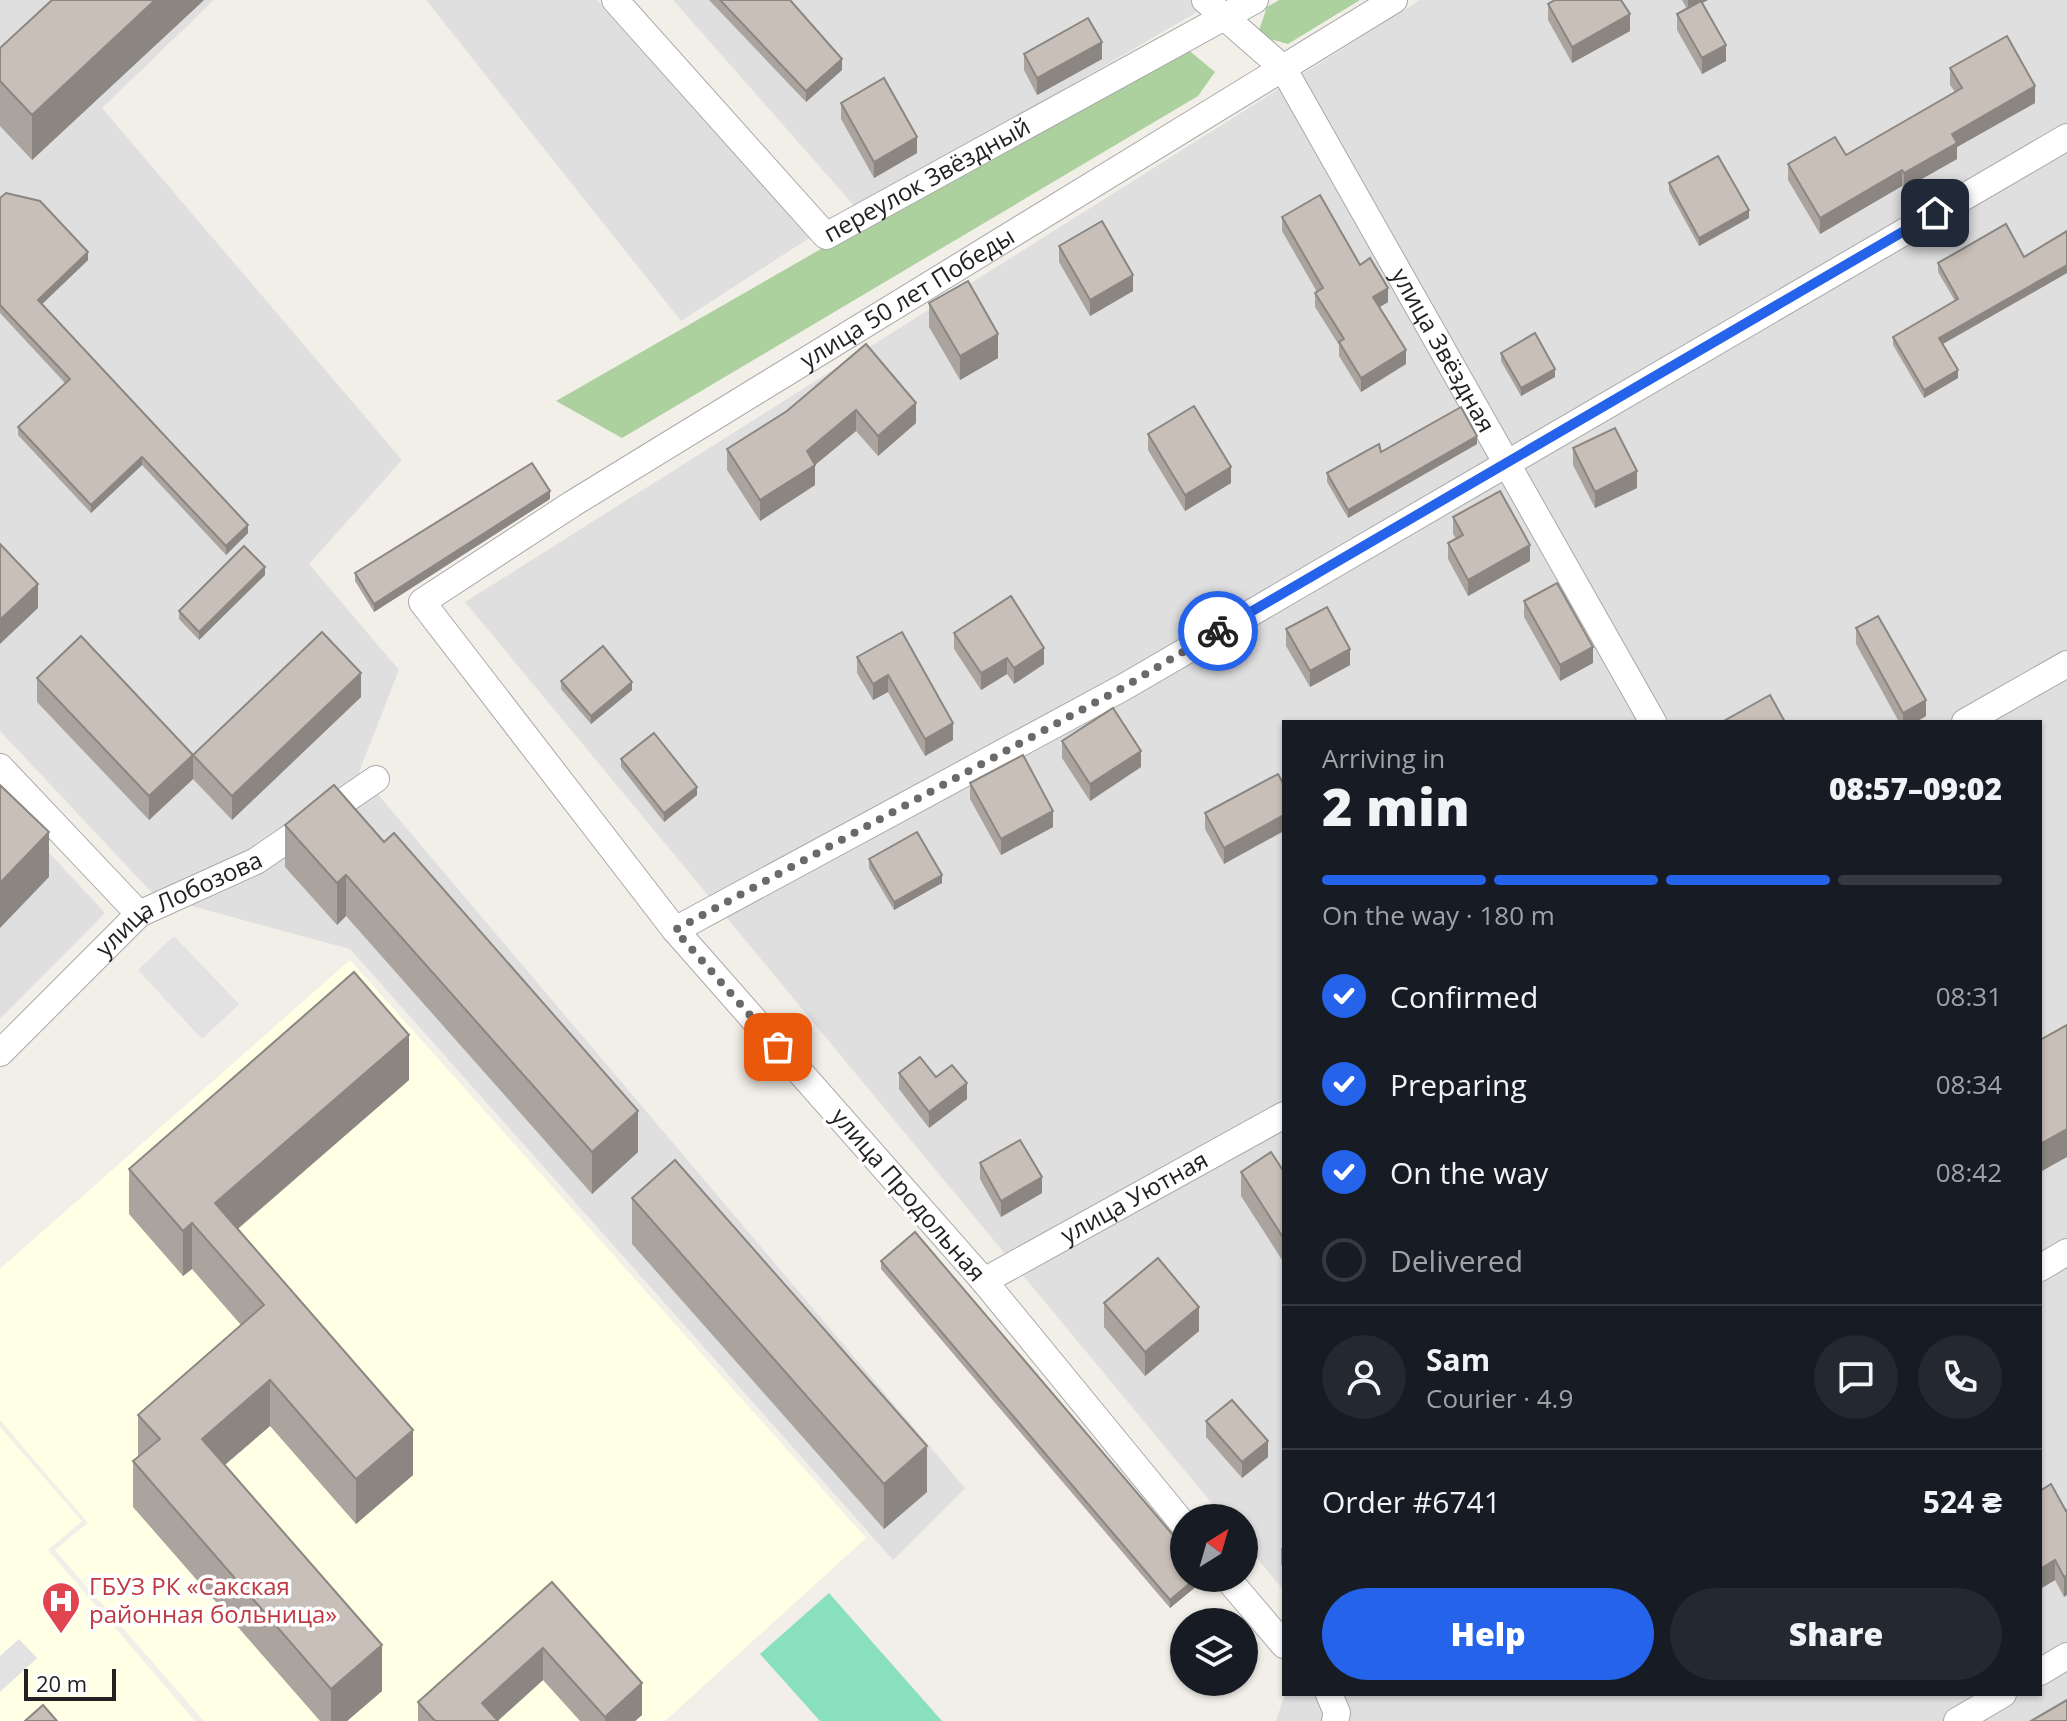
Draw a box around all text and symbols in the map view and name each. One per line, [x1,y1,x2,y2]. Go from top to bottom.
street label: переулок Звёздный [817,109,1036,249]
pin [1901,179,1969,247]
icon: home [1913,191,1957,235]
street label: улица 50 лет Победы [793,219,1020,375]
street label: улица Звёздная [1384,261,1504,438]
courier [1178,591,1258,671]
icon: bike [1196,609,1240,653]
text: Arriving in [1322,740,1445,776]
text: 08:57–09:02 [1829,768,2002,809]
text: 2 min [1322,770,1470,841]
street label: улица Лобозова [87,842,267,963]
text: On the way · 180 m [1322,897,1555,933]
icon: check [1322,974,1366,1018]
text: Confirmed [1390,976,1538,1017]
text: 08:31 [1936,978,2002,1014]
pin [744,1013,812,1081]
icon: bag [756,1025,800,1069]
icon: check [1322,1062,1366,1106]
text: Preparing [1390,1064,1527,1105]
text: 08:34 [1936,1066,2002,1102]
street label: улица Продольная [824,1100,994,1288]
street label: улица Уютная [1054,1142,1213,1250]
icon: check [1322,1150,1366,1194]
text: On the way [1390,1152,1548,1193]
text: 08:42 [1936,1154,2002,1190]
text: Delivered [1390,1240,1523,1281]
button: person [1322,1335,1406,1419]
button: chat [1814,1335,1898,1419]
button: phone [1918,1335,2002,1419]
text: Sam [1426,1339,1490,1380]
text: Courier · 4.9 [1426,1380,1573,1416]
text: Order #6741 [1322,1481,1501,1522]
text: 524 ₴ [1923,1481,2002,1522]
north arrow [1170,1504,1258,1592]
map controls [1170,1504,1258,1696]
place label: ГБУЗ РК «Сакская районная больница» [89,1569,337,1630]
hospital icon: ГБУЗ РК «Сакская районная больница» [40,1580,82,1635]
button: Help [1322,1588,1654,1680]
button: Share [1670,1588,2002,1680]
button: layers [1170,1608,1258,1696]
scale bar [24,1665,116,1701]
text: 20 m [36,1668,87,1698]

